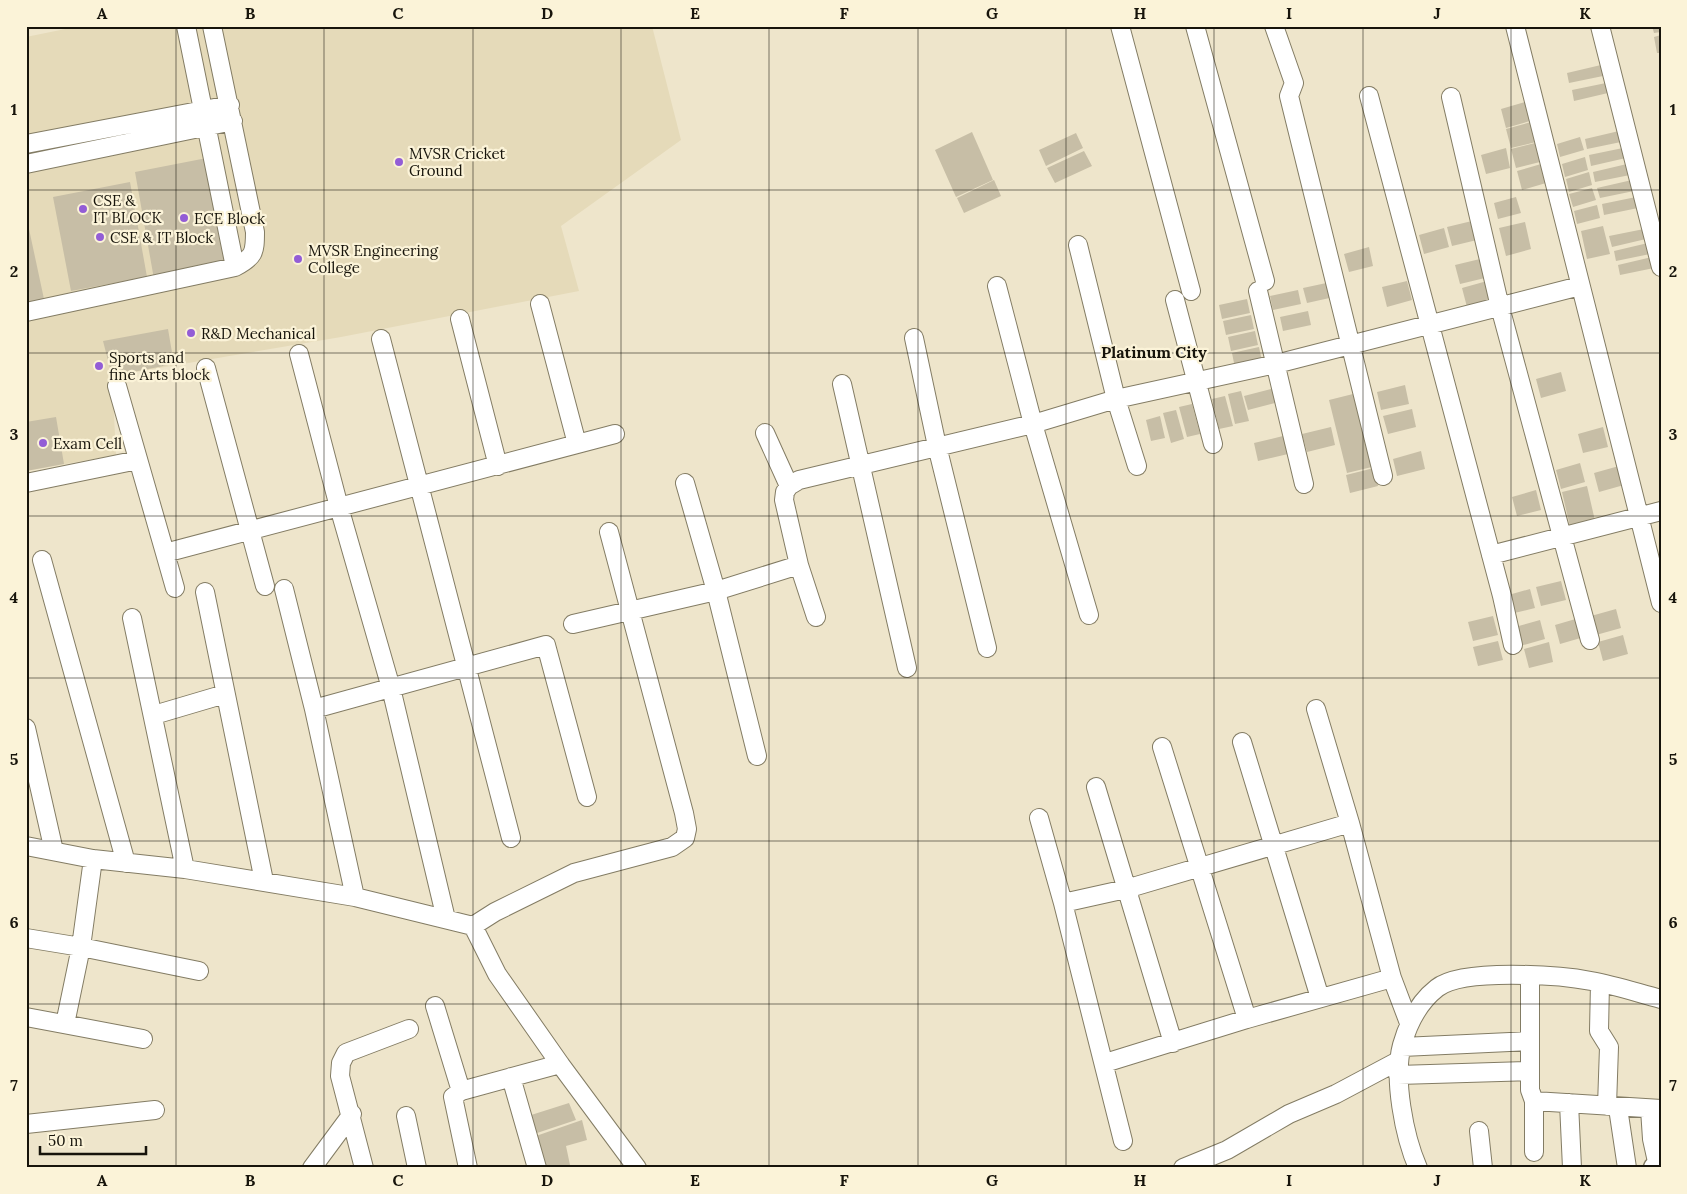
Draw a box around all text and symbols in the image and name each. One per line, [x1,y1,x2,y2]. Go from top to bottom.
text: A [97,3,108,23]
text: B [245,3,256,23]
text: C [392,3,404,23]
text: D [541,3,553,23]
text: E [690,3,700,23]
text: F [839,3,849,23]
text: G [986,3,998,23]
text: H [1134,3,1147,23]
text: I [1286,3,1292,23]
text: J [1433,3,1441,23]
text: K [1579,3,1591,23]
text: 1 [11,99,17,119]
text: 1 [1670,99,1676,119]
place label: MVSR Cricket Ground [409,144,506,180]
marker: MVSR Cricket Ground [393,156,405,168]
place label: CSE & IT BLOCK [93,191,163,227]
marker: CSE & IT BLOCK [77,203,89,215]
place label: ECE Block [194,209,265,228]
marker: ECE Block [178,212,190,224]
place label: CSE & IT Block [110,228,213,247]
marker: CSE & IT Block [94,231,106,243]
place label: MVSR Engineering College [308,241,439,277]
marker: MVSR Engineering College [292,253,304,265]
text: 2 [10,261,18,281]
text: 2 [1669,261,1677,281]
place label: R&D Mechanical [201,324,315,343]
marker: R&D Mechanical [185,327,197,339]
district label: Platinum City [1101,342,1207,362]
place label: Sports and fine Arts block [109,348,210,384]
marker: Sports and fine Arts block [93,360,105,372]
text: 3 [10,424,19,444]
text: 3 [1669,424,1678,444]
place label: Exam Cell [53,434,122,453]
marker: Exam Cell [37,437,49,449]
text: 4 [10,587,19,607]
text: 4 [1669,587,1678,607]
text: 5 [10,749,19,769]
text: 5 [1669,749,1678,769]
text: 6 [9,912,19,932]
text: 6 [1668,912,1678,932]
text: 7 [10,1075,18,1095]
text: 7 [1669,1075,1677,1095]
scale bar [40,1124,146,1156]
text: 50 m [48,1131,83,1150]
text: A [97,1170,108,1190]
text: B [245,1170,256,1190]
text: C [392,1170,404,1190]
text: D [541,1170,553,1190]
text: E [690,1170,700,1190]
text: F [839,1170,849,1190]
text: G [986,1170,998,1190]
text: H [1134,1170,1147,1190]
text: I [1286,1170,1292,1190]
text: J [1433,1170,1441,1190]
text: K [1579,1170,1591,1190]

